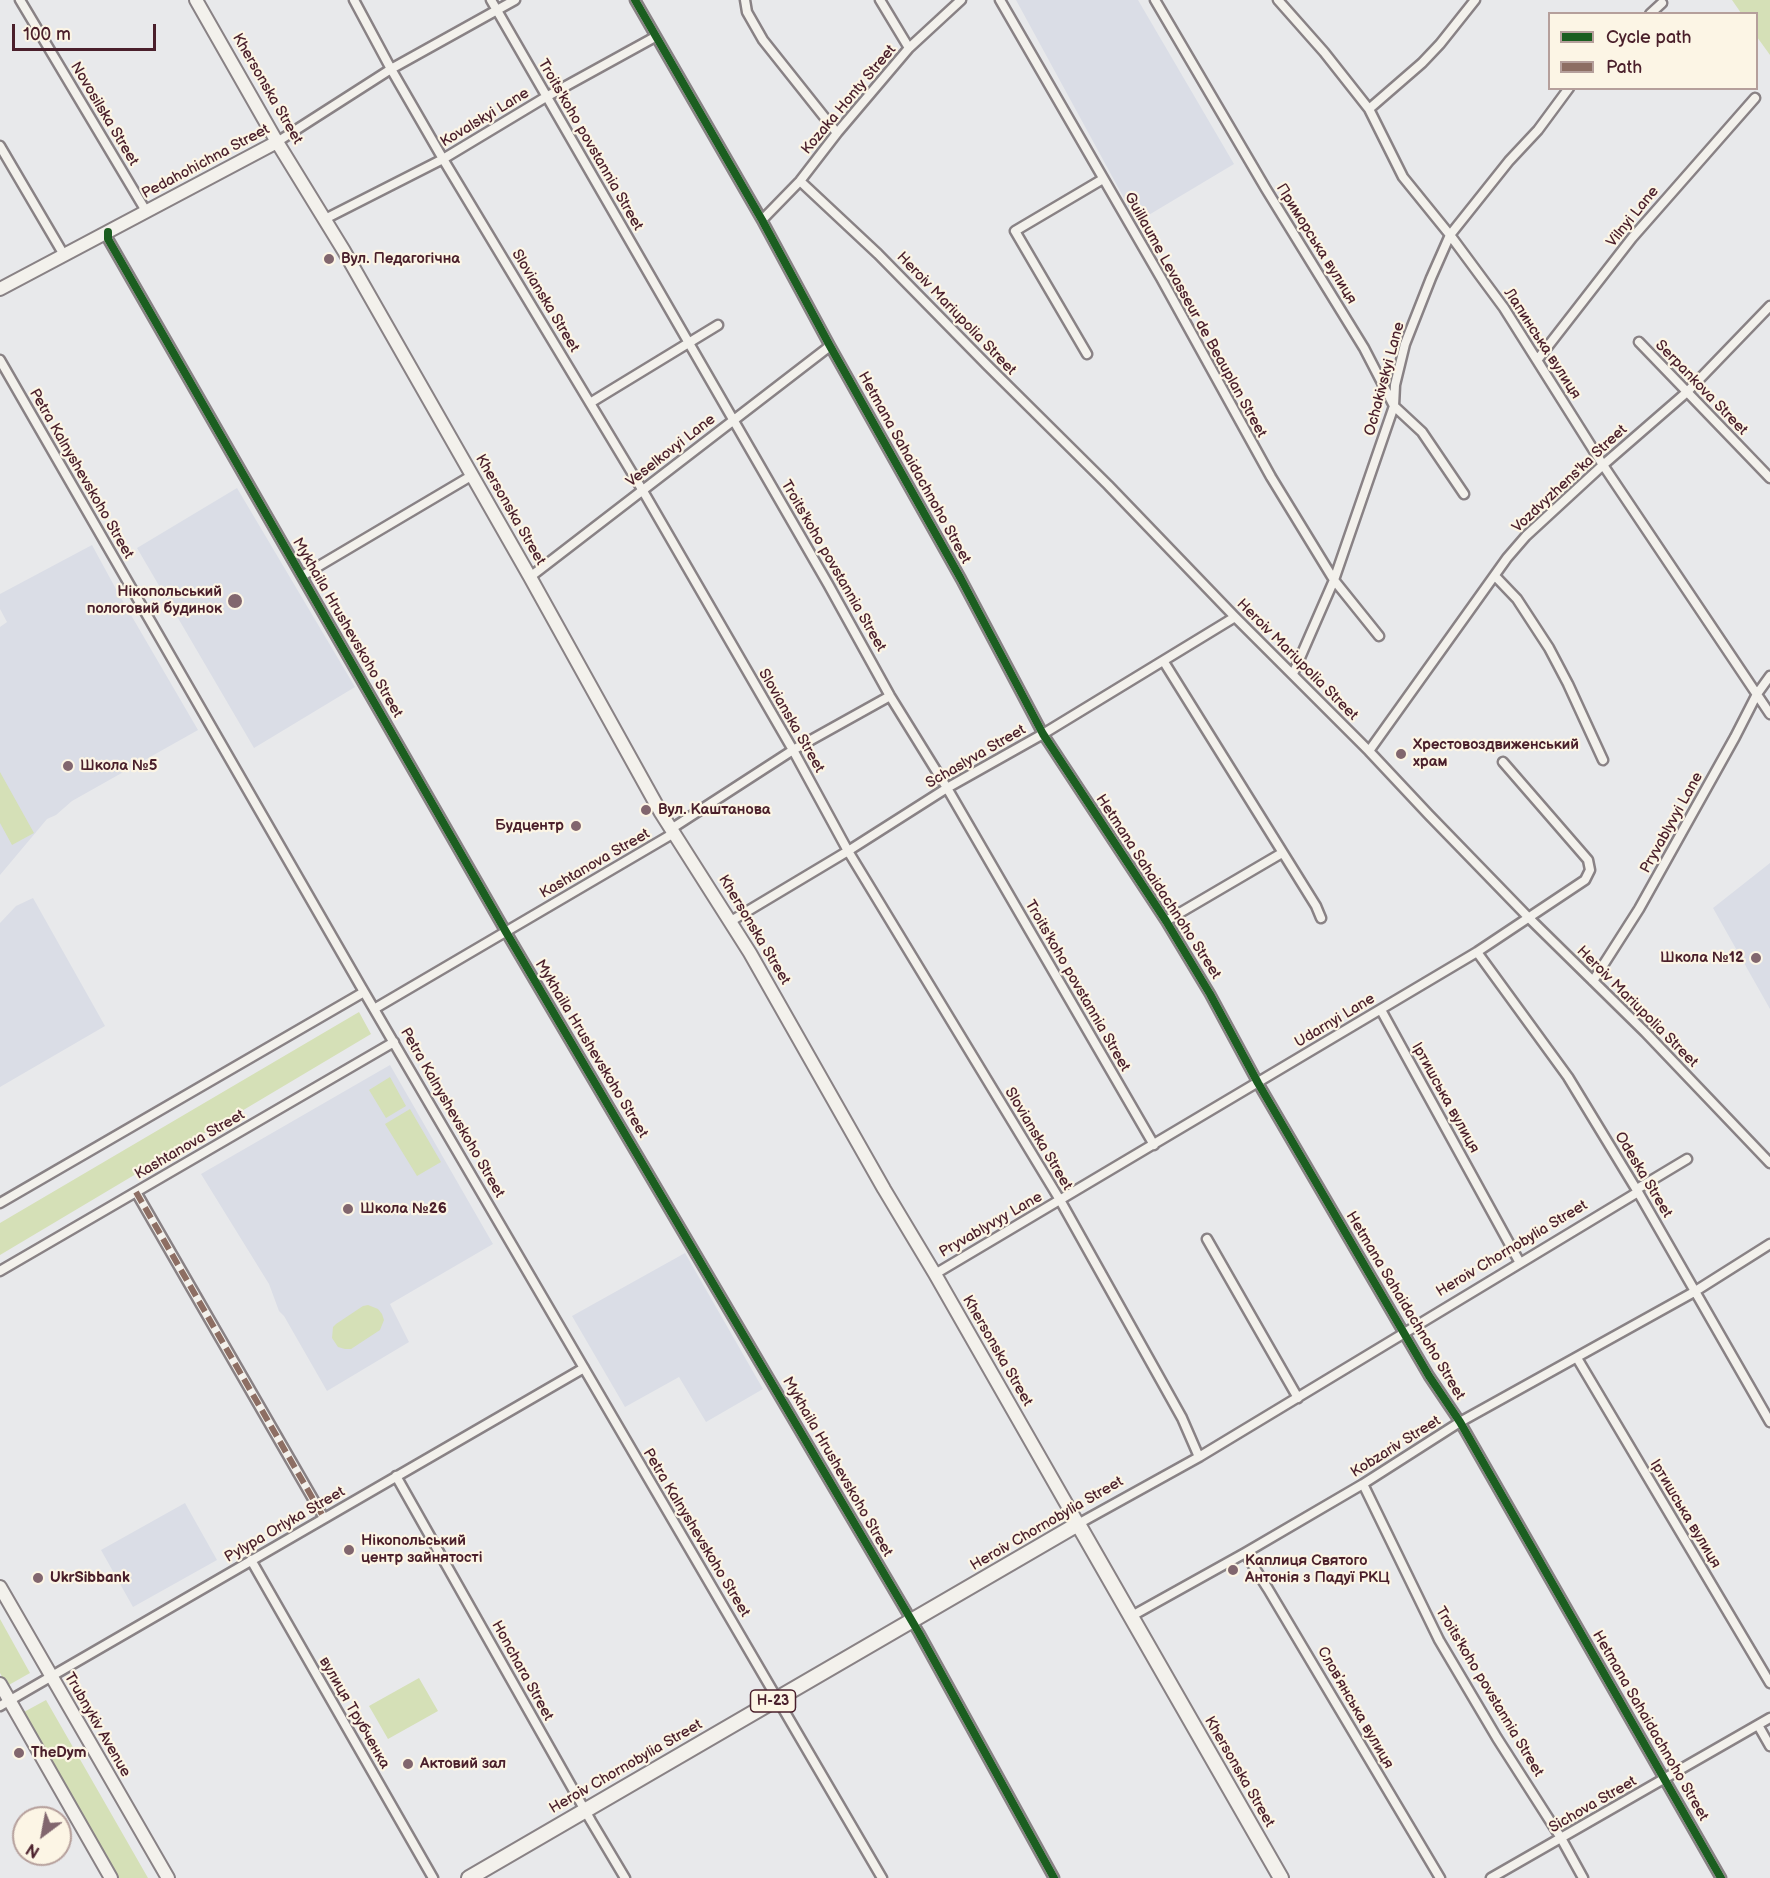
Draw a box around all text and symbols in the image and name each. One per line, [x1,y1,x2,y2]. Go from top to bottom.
scale bar [15,12,159,50]
legend [1548,12,1758,90]
text: 100 m [23,24,71,45]
text: Cycle path [1606,27,1692,48]
street label: Khersonska Street [228,30,306,148]
street label: Kozaka Honty Street [798,42,900,158]
street label: Troits'koho povstannia Street [533,56,647,234]
text: Path [1606,57,1642,78]
street label: Novosilska Street [66,59,142,169]
street label: Kovalskyi Lane [437,84,533,152]
street label: Pedahohichna Street [139,121,273,203]
street label: Приморська вулиця [1272,181,1360,307]
street label: Vilnyi Lane [1603,183,1663,251]
street label: Guillaume Levasseur de Beauplan Street [1120,189,1270,441]
street label: Slovianska Street [507,246,583,356]
street label: Heroiv Mariupolia Street [892,249,1020,379]
place label: Вул. Педагогічна [341,250,460,268]
marker: Вул. Педагогічна [322,252,336,266]
street label: Лапинська вулиця [1500,285,1584,403]
street label: Ochakivskyi Lane [1361,320,1409,438]
street label: Serpankova Street [1651,337,1751,439]
street label: Hetmana Sahaidachnoho Street [854,369,974,567]
street label: Petra Kalnyshevskoho Street [25,386,137,562]
street label: Veselkovyi Lane [623,411,719,491]
street label: Vozdvyzhens'ka Street [1509,421,1631,537]
street label: Khersonska Street [471,451,549,569]
street label: Troits'koho povstannia Street [776,477,890,655]
street label: Mykhaila Hrushevskoho Street [288,535,406,721]
place label: Нікопольський пологовий будинок [87,583,222,618]
marker: Нікопольський пологовий будинок [226,592,244,610]
street label: Heroiv Mariupolia Street [1233,596,1361,724]
street label: Slovianska Street [754,666,828,776]
street label: Schaslyva Street [923,721,1029,793]
place label: Хрестовоздвиженський храм [1413,736,1579,771]
marker: Хрестовоздвиженський храм [1394,747,1408,761]
place label: Школа №5 [80,757,157,775]
marker: Школа №5 [61,759,75,773]
street label: Pryvablyvyi Lane [1637,769,1707,877]
street label: Hetmana Sahaidachnoho Street [1091,791,1225,983]
place label: Вул. Каштанова [658,801,771,819]
marker: Вул. Каштанова [639,803,653,817]
place label: Будцентр [495,817,564,835]
marker: Будцентр [569,819,583,833]
street label: Kashtanova Street [537,825,653,903]
street label: Khersonska Street [714,872,794,988]
street label: Troits'koho povstannia Street [1020,897,1134,1075]
street label: Heroiv Mariupolia Street [1573,943,1701,1071]
place label: Школа №12 [1660,949,1744,967]
marker: Школа №12 [1749,951,1763,965]
street label: Mykhaila Hrushevskoho Street [531,957,651,1141]
street label: Udarnyi Lane [1292,990,1378,1052]
street label: Petra Kalnyshevskoho Street [396,1025,508,1201]
street label: Іртишська вулиця [1407,1040,1483,1156]
street label: Slovianska Street [1000,1084,1076,1194]
street label: Kashtanova Street [132,1106,248,1184]
street label: Odeska Street [1610,1129,1676,1221]
street label: Pryvablyvyy Lane [936,1188,1046,1262]
street label: Heroiv Chornobylia Street [1433,1197,1591,1301]
place label: Школа №26 [360,1200,447,1218]
marker: Школа №26 [341,1202,355,1216]
street label: Hetmana Sahaidachnoho Street [1342,1209,1468,1403]
street label: Khersonska Street [958,1292,1036,1410]
street label: Mykhaila Hrushevskoho Street [778,1374,896,1560]
street label: Kobzariv Street [1348,1412,1444,1482]
street label: Petra Kalnyshevskoho Street [639,1446,753,1620]
street label: Іртишська вулиця [1645,1456,1725,1572]
street label: Heroiv Chornobylia Street [967,1473,1127,1575]
street label: Pylypa Orlyka Street [222,1483,348,1567]
place label: Нікопольський центр зайнятості [361,1532,483,1567]
marker: Нікопольський центр зайнятості [342,1543,356,1557]
place label: Каплиця Святого Антонія з Падуї РКЦ [1245,1552,1390,1587]
marker: Каплиця Святого Антонія з Падуї РКЦ [1226,1563,1240,1577]
place label: UkrSibbank [50,1569,130,1587]
marker: UkrSibbank [31,1571,45,1585]
street label: Troits'koho povstannia Street [1431,1604,1547,1780]
street label: Honchara Street [487,1618,557,1724]
street label: Hetmana Sahaidachnoho Street [1588,1628,1712,1824]
street label: Словʼянська вулиця [1313,1644,1397,1772]
street label: вулиця Трубченка [315,1654,393,1772]
street label: Trubnykiv Avenue [60,1670,134,1780]
road number: Н-23 [750,1690,796,1712]
street label: Khersonska Street [1200,1713,1278,1831]
street label: Heroiv Chornobylia Street [546,1716,706,1818]
place label: TheDym [31,1744,86,1762]
marker: TheDym [12,1746,26,1760]
place label: Актовий зал [420,1755,506,1773]
marker: Актовий зал [401,1757,415,1771]
street label: Sichova Street [1546,1773,1640,1837]
north arrow [12,1806,72,1866]
text: N [23,1839,43,1861]

